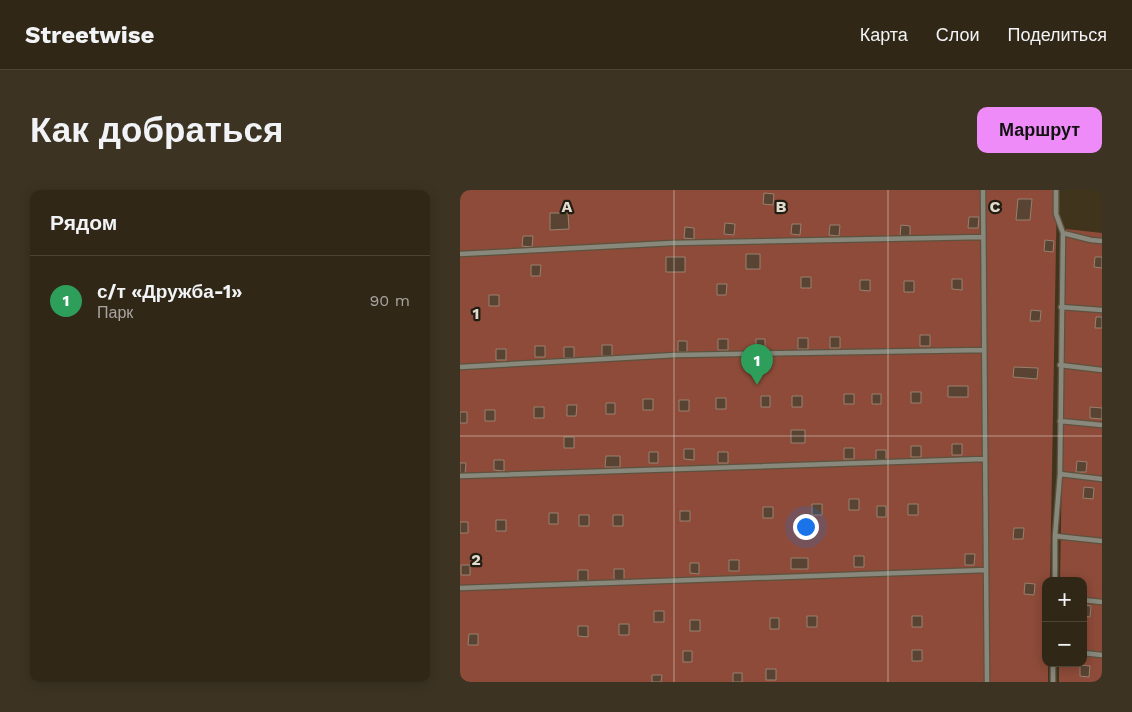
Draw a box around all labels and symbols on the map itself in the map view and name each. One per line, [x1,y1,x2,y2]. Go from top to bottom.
text: A [562,197,573,216]
text: B [776,197,787,216]
text: C [990,197,1001,216]
text: 1 [473,304,479,323]
pin: 1 [741,344,773,385]
your location [793,514,819,540]
text: 2 [471,550,481,569]

